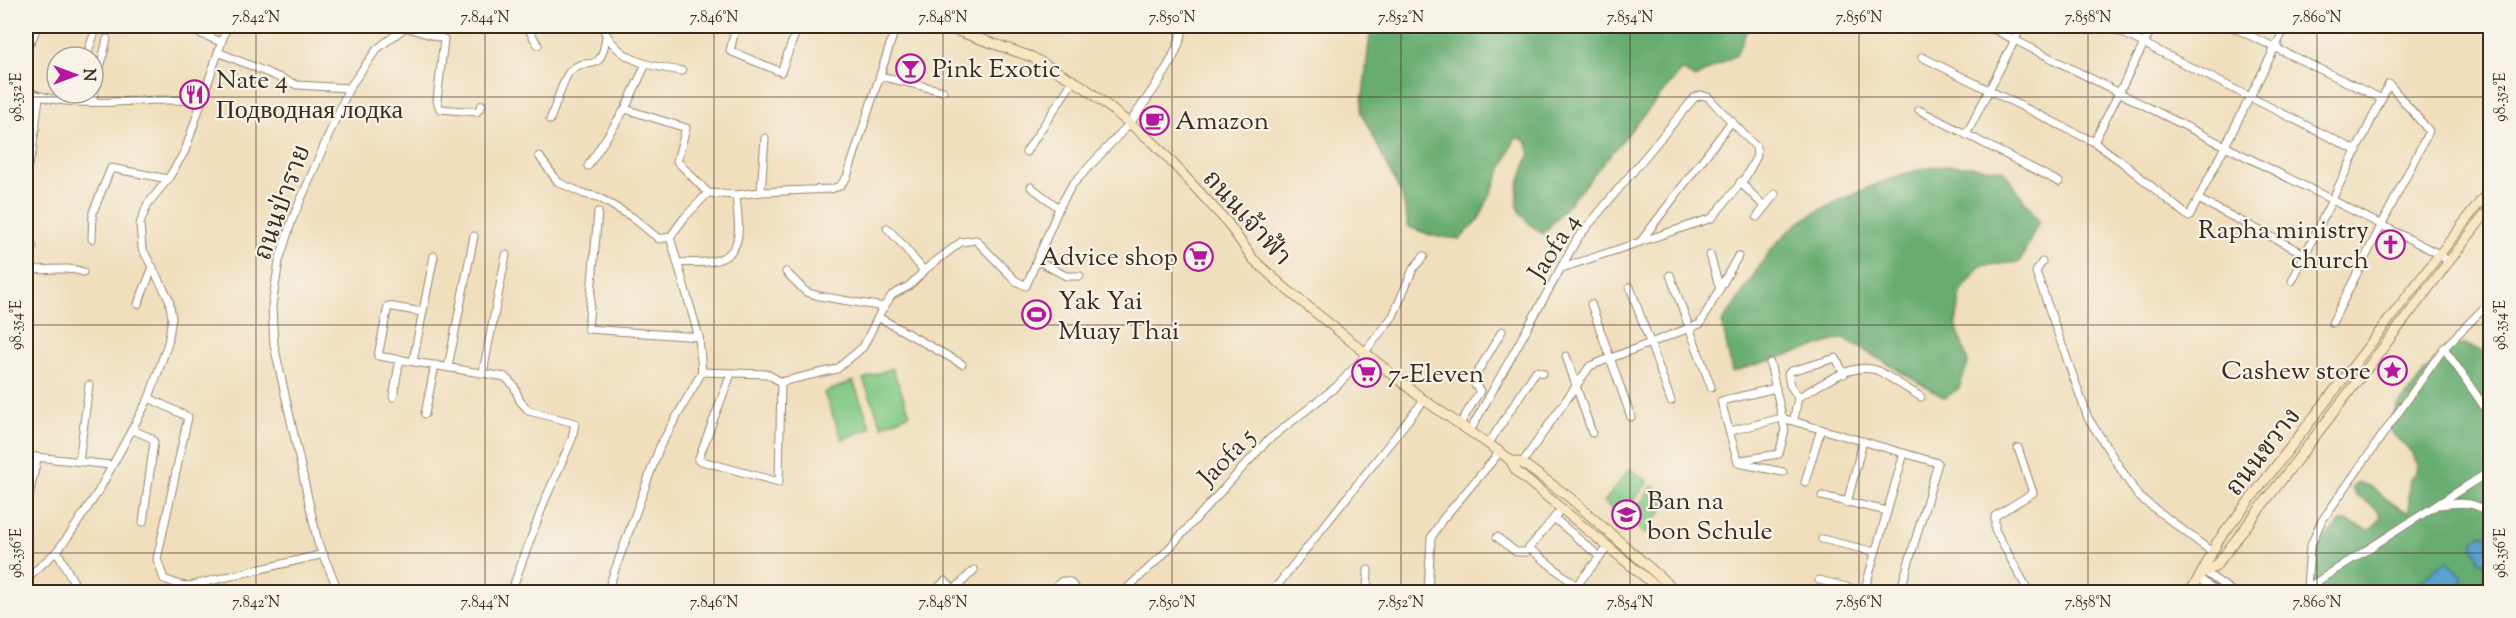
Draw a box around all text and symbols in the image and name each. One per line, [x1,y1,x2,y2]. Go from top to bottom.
text: 7.842°N [232,8,280,29]
text: 7.844°N [461,8,509,29]
text: 7.846°N [690,8,738,29]
text: 7.848°N [919,8,967,29]
text: 7.850°N [1149,8,1195,29]
text: 7.852°N [1378,8,1424,29]
text: 7.854°N [1607,8,1653,29]
text: 7.856°N [1836,8,1882,29]
text: 7.858°N [2065,8,2111,29]
text: 7.860°N [2292,8,2342,29]
north arrow [45,45,105,105]
bar icon: Pink Exotic [895,52,927,84]
place label: Pink Exotic [932,52,1061,89]
place label: Nate 4 Подводная лодка [216,63,403,130]
text: N [76,69,99,82]
text: 98.352°E [7,72,28,122]
text: 98.352°E [2491,72,2512,122]
restaurant icon: Nate 4 Подводная лодка [179,78,211,110]
cafe icon: Amazon [1138,104,1170,136]
place label: Amazon [1175,104,1269,141]
street label: ถนนป่าราย [245,140,321,266]
street label: ถนนเจ้าฟ้า [1193,162,1299,275]
street label: Jaofa 4 [1519,207,1590,290]
place label: Rapha ministry church [2198,213,2369,280]
church icon: Rapha ministry church [2374,228,2406,260]
place label: Advice shop [1040,240,1178,277]
supermarket icon: Advice shop [1183,240,1215,272]
place label: Yak Yai Muay Thai [1058,284,1180,351]
sports icon: Yak Yai Muay Thai [1021,299,1053,331]
text: 98.354°E [7,300,28,350]
text: 98.354°E [2491,300,2512,350]
place label: Cashew store [2221,354,2371,391]
place icon: Cashew store [2376,354,2408,386]
supermarket icon: 7-Eleven [1351,357,1383,389]
place label: 7-Eleven [1388,357,1484,394]
street label: ถนนขวาง [2217,400,2311,505]
street label: Jaofa 5 [1189,420,1265,497]
place label: Ban na bon Schule [1647,484,1773,551]
school or university icon: Ban na bon Schule [1610,499,1642,531]
text: 98.356°E [7,528,28,578]
text: 98.356°E [2491,528,2512,578]
text: 7.842°N [232,593,280,614]
text: 7.844°N [461,593,509,614]
text: 7.846°N [690,593,738,614]
text: 7.848°N [919,593,967,614]
text: 7.850°N [1149,593,1195,614]
text: 7.852°N [1378,593,1424,614]
text: 7.854°N [1607,593,1653,614]
text: 7.856°N [1836,593,1882,614]
text: 7.858°N [2065,593,2111,614]
text: 7.860°N [2292,593,2342,614]

